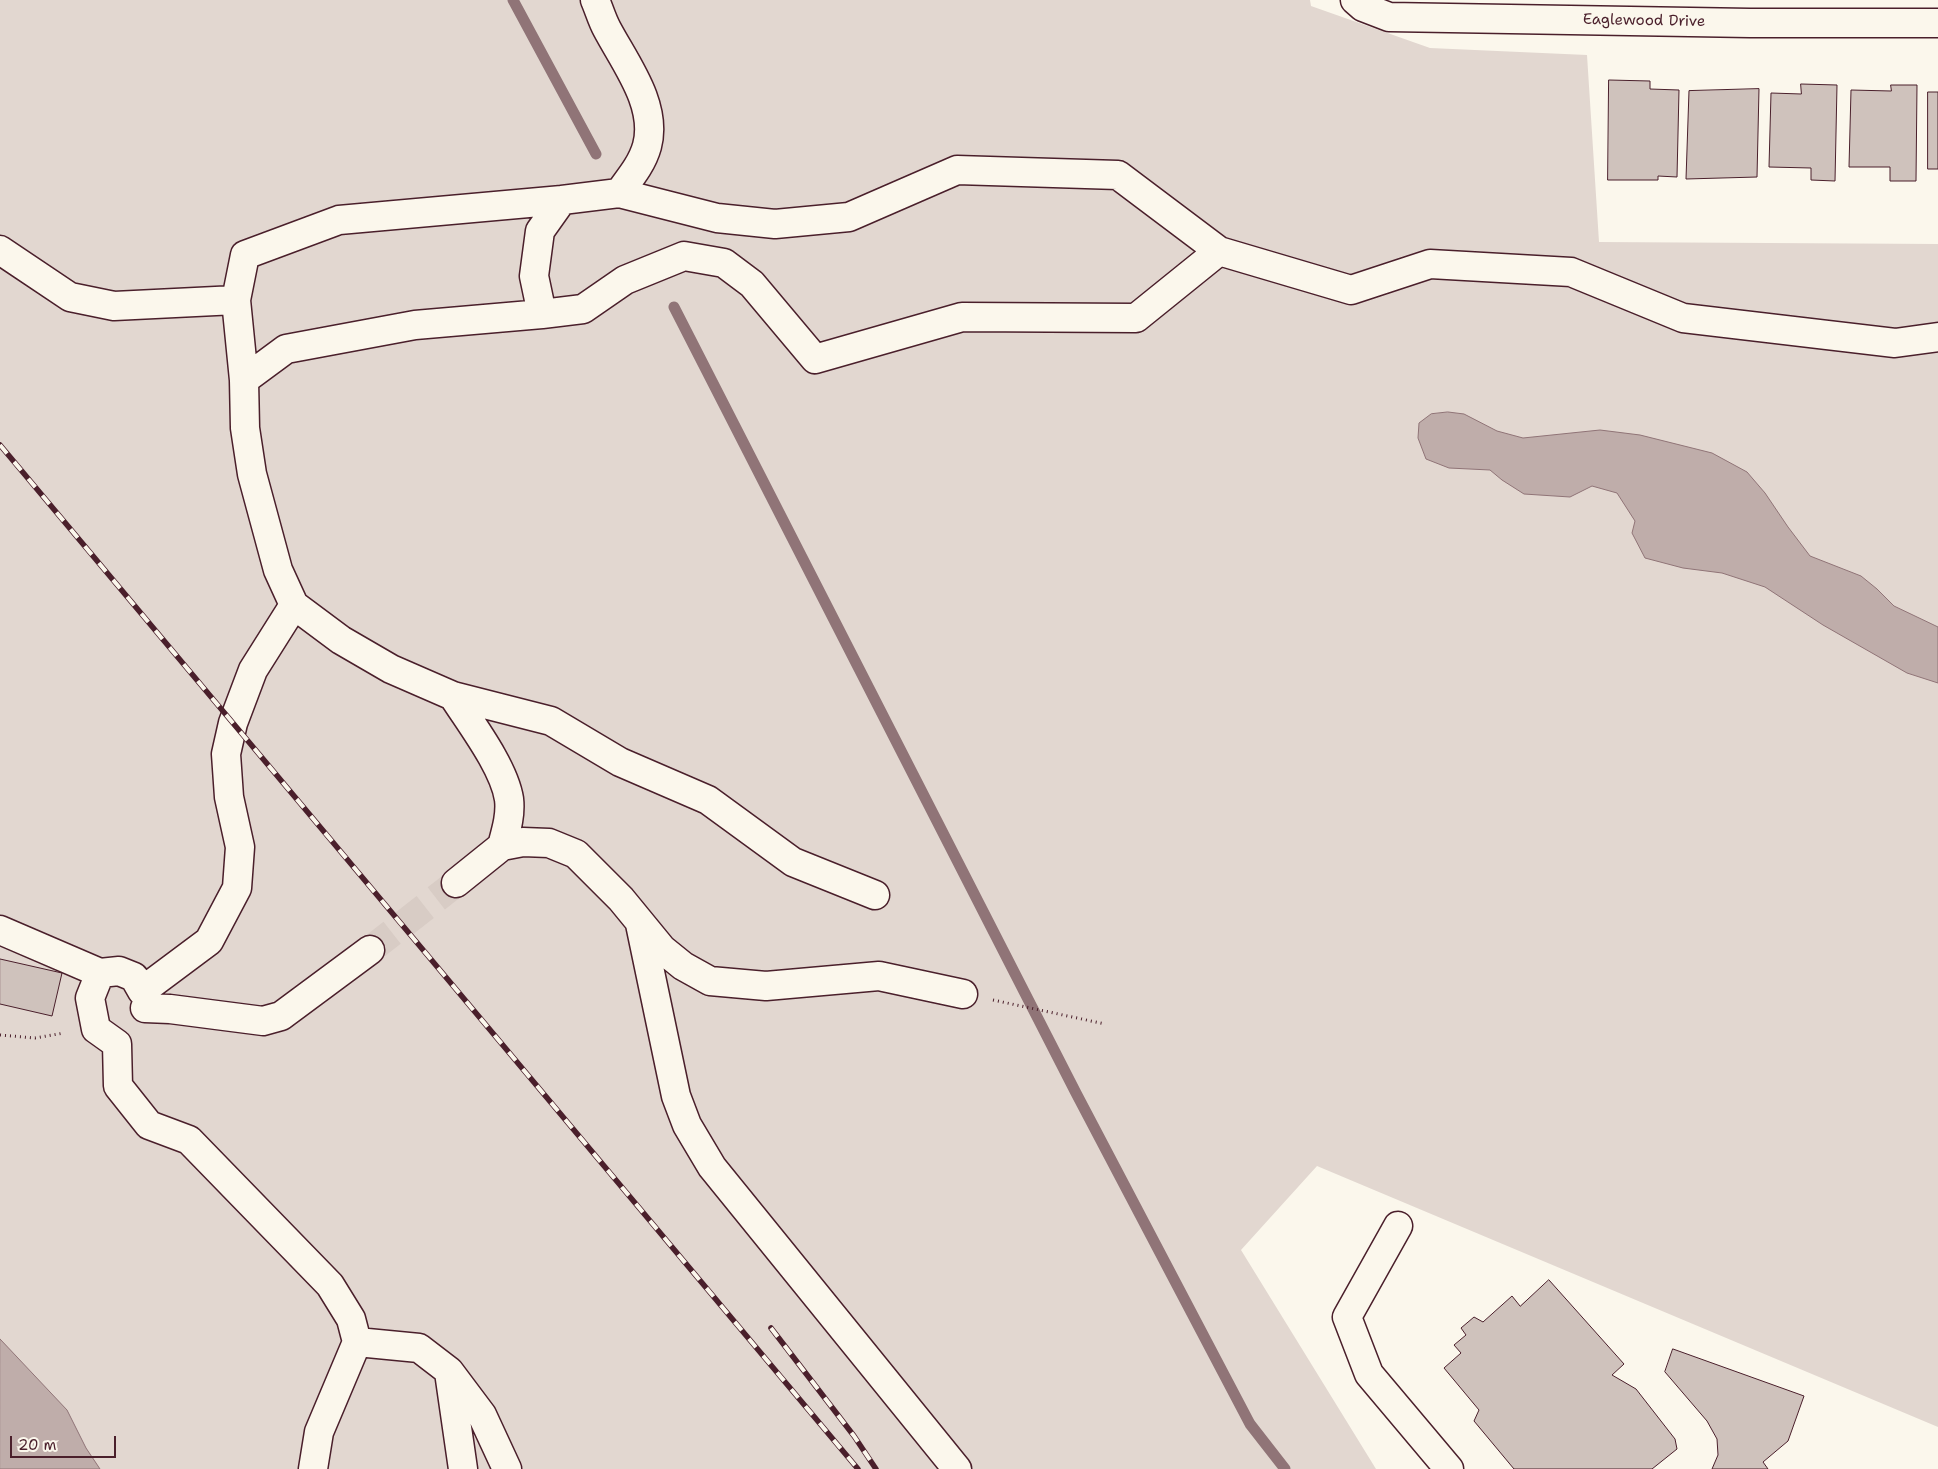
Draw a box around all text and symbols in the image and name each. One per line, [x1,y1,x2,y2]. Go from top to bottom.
street label: Eaglewood Drive [1583,11,1705,31]
scale bar [12,1426,119,1458]
text: 20 m [18,1435,57,1455]

